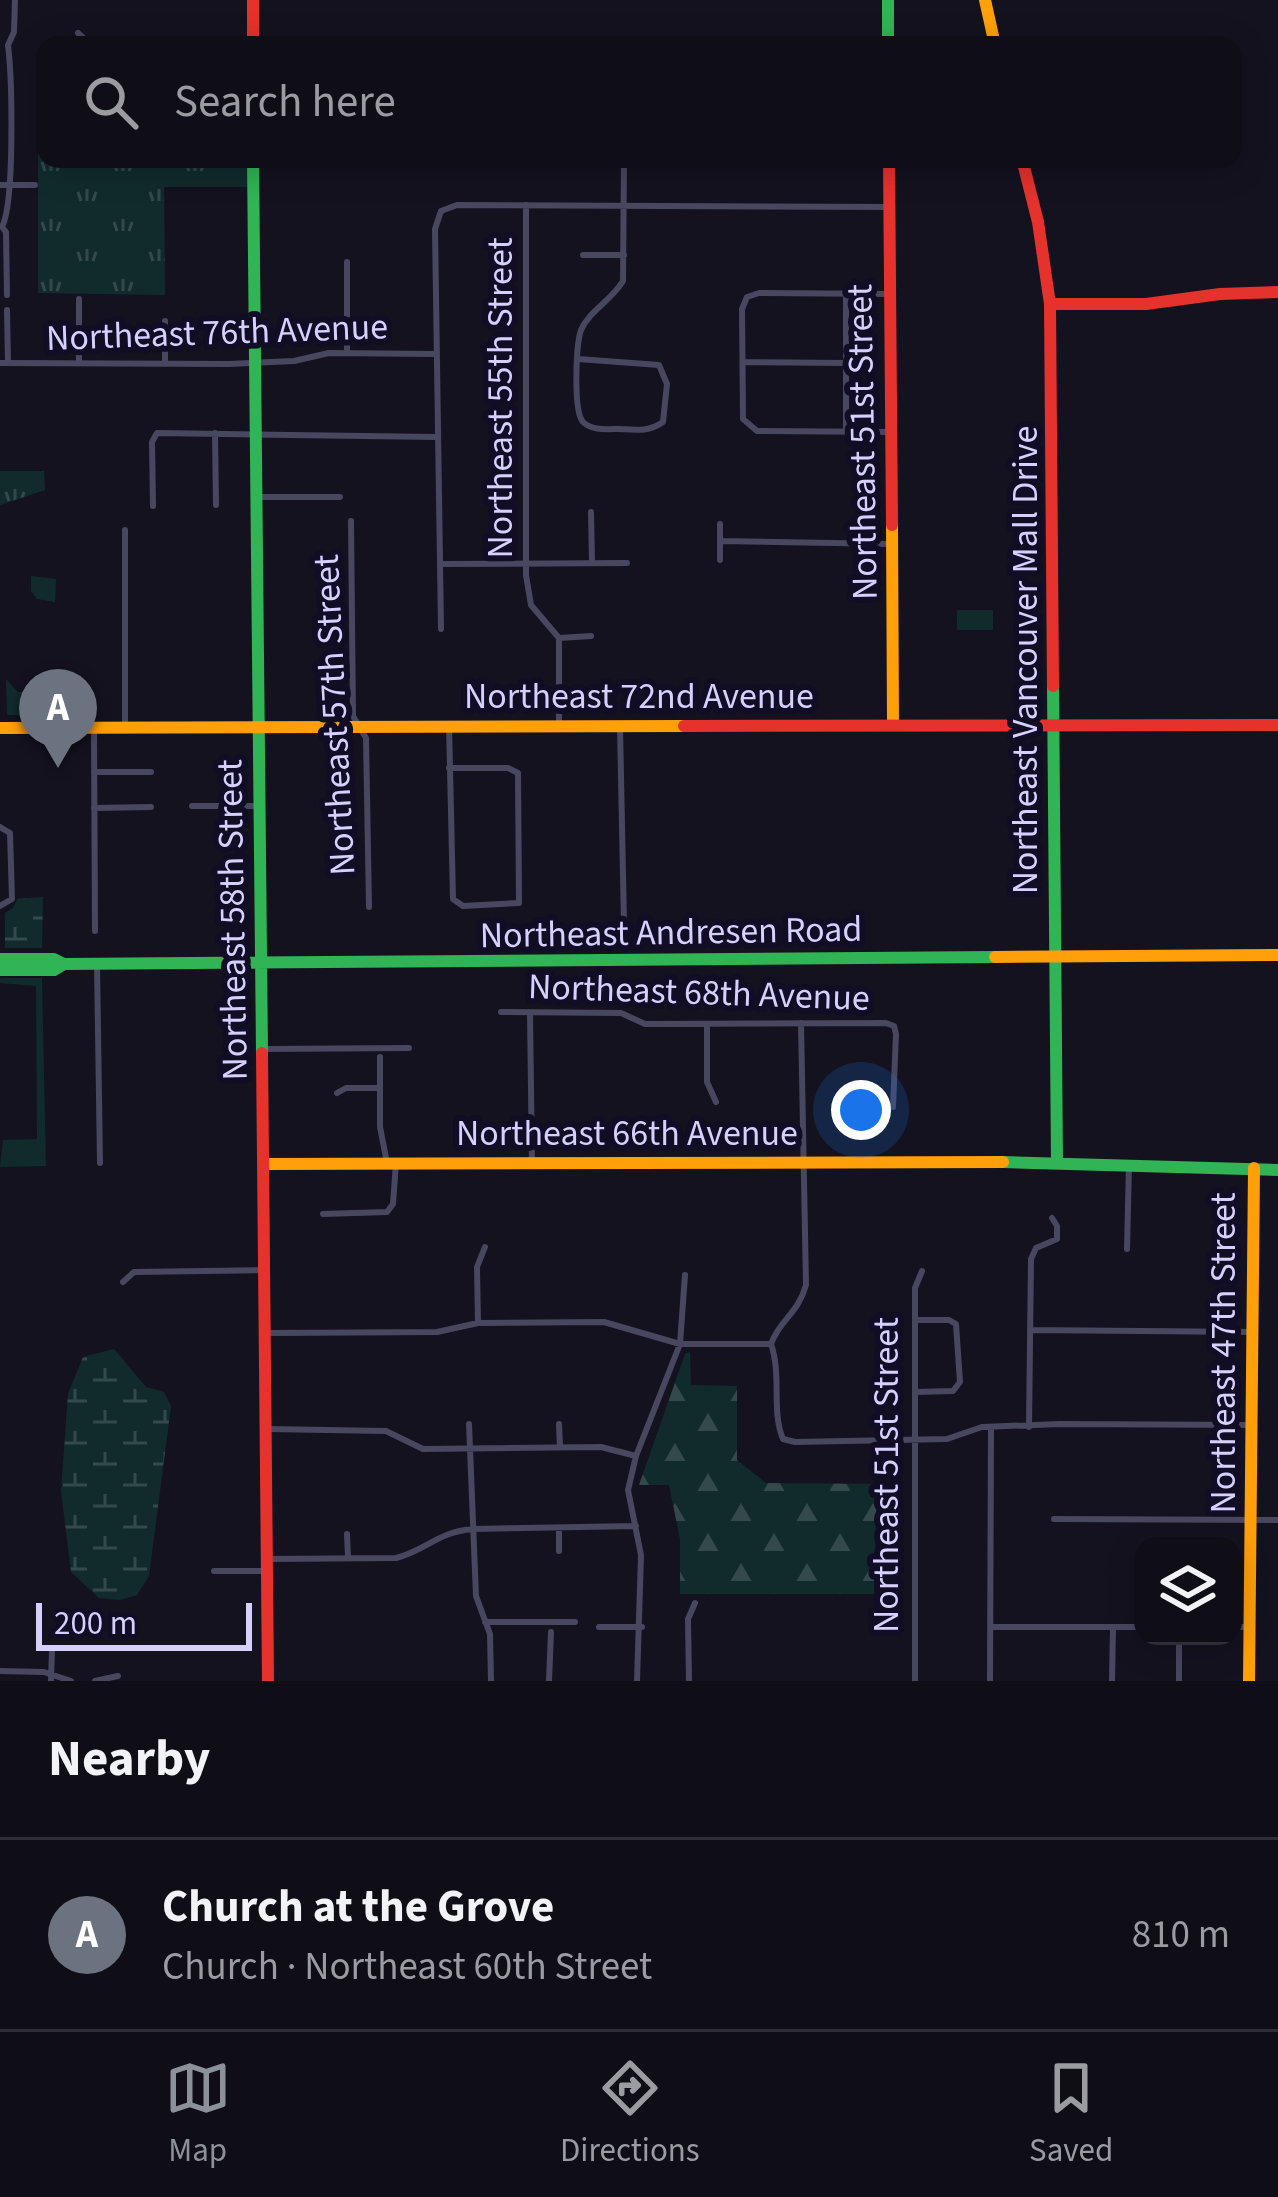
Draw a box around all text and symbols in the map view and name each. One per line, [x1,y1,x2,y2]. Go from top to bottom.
search box [36,36,1242,168]
icon: search [78,69,144,135]
text: Search here [174,70,396,134]
street label: Northeast 55th Street [475,237,526,559]
street label: Northeast 51st Street [834,284,891,600]
street label: Northeast 76th Avenue [45,301,389,364]
street label: Northeast Vancouver Mall Drive [1000,426,1051,894]
street label: Northeast 57th Street [301,553,368,877]
pin: A [19,669,97,768]
street label: Northeast 72nd Avenue [464,671,814,722]
street label: Northeast 58th Street [204,759,261,1081]
street label: Northeast Andresen Road [479,904,863,961]
street label: Northeast 68th Avenue [527,961,871,1024]
your location [831,1080,891,1140]
street label: Northeast 66th Avenue [456,1108,798,1159]
street label: Northeast 47th Street [1198,1192,1249,1514]
street label: Northeast 51st Street [861,1317,912,1633]
map controls [1134,1537,1242,1645]
button: layers [1134,1537,1242,1645]
scale bar [36,1597,252,1650]
text: 200 m [54,1600,137,1647]
text: Nearby [48,1723,210,1795]
text: Church at the Grove [162,1875,554,1939]
text: A [76,1907,98,1963]
text: 810 m [1132,1907,1230,1963]
text: Church · Northeast 60th Street [162,1939,652,1995]
tab: Map [165,2055,231,2174]
tab: Directions [560,2055,700,2174]
tab: Saved [1029,2055,1113,2174]

